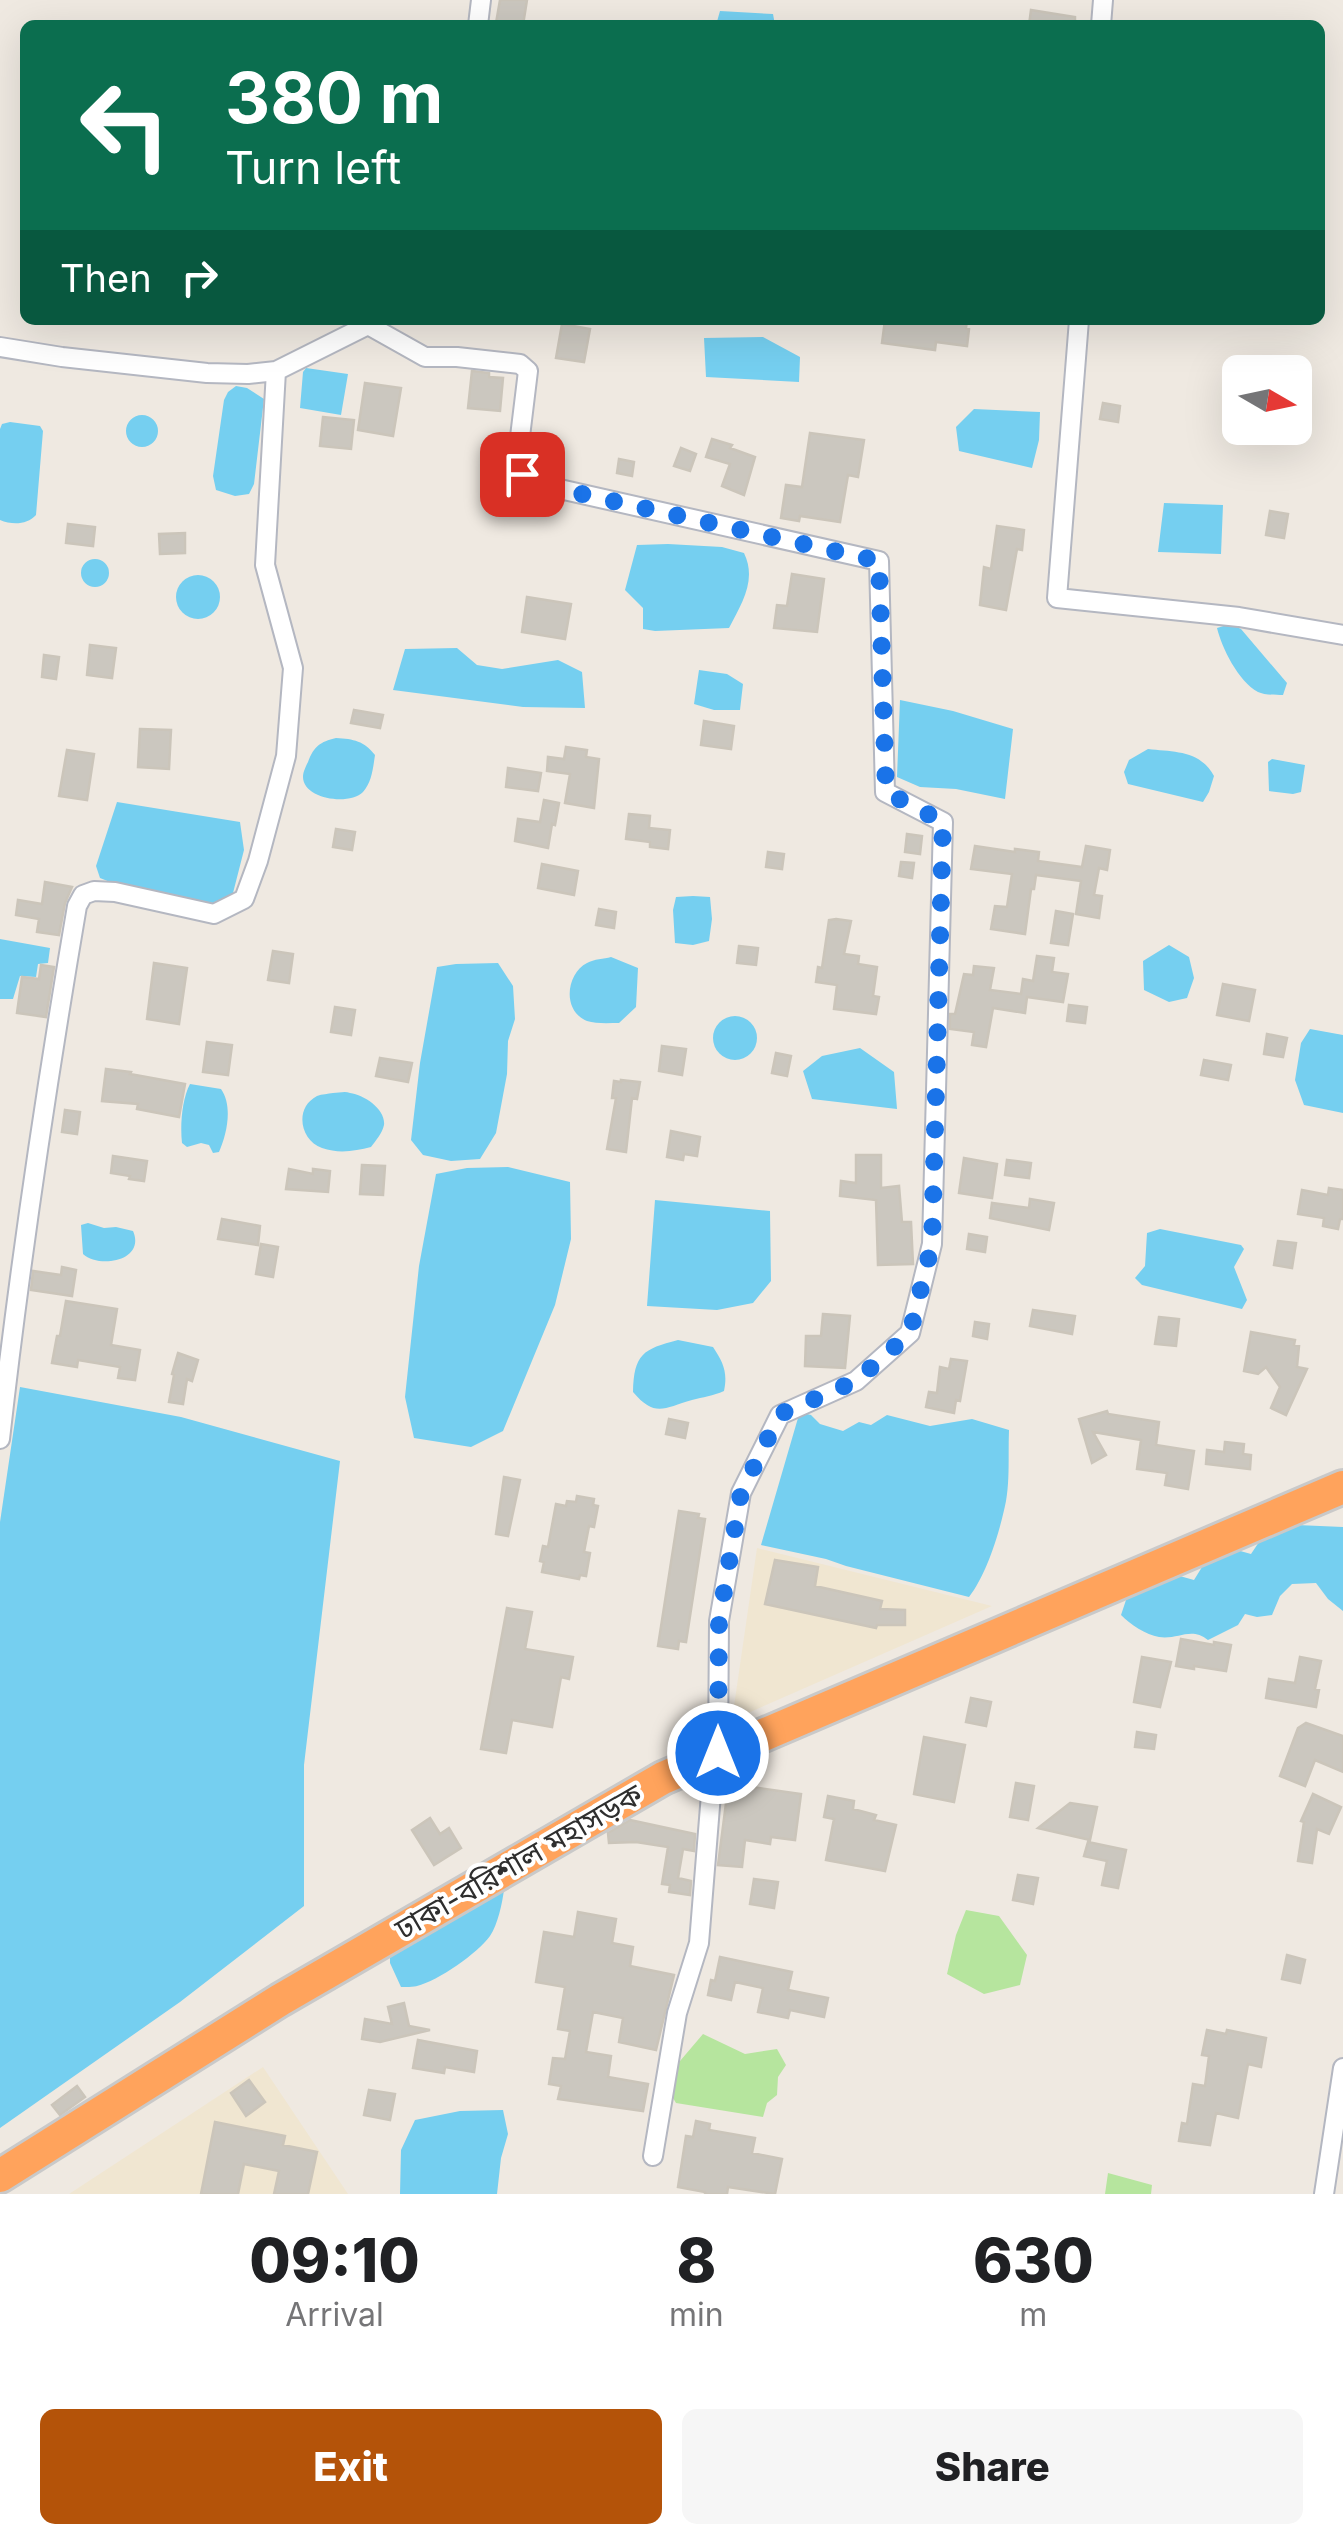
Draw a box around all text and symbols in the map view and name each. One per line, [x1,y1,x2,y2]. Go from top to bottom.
text: 380 m [225,55,443,140]
icon: left [60,60,190,190]
text: Turn left [225,140,401,195]
icon: right [172,250,227,305]
text: Then [60,255,152,301]
north arrow [1222,355,1312,445]
map controls [1222,355,1312,445]
pin [480,432,565,517]
icon: arrive [495,447,550,502]
position arrow [666,1701,770,1805]
street label: ঢাকা-বরিশাল মহাসড়ক [388,1775,649,1947]
text: 09:10 [249,2224,420,2296]
text: 8 [676,2224,716,2296]
text: 630 [973,2224,1094,2296]
text: Arrival [285,2295,384,2334]
text: min [669,2295,724,2334]
text: m [1019,2295,1047,2334]
button: Exit [40,2409,662,2524]
button: Share [682,2409,1303,2524]

